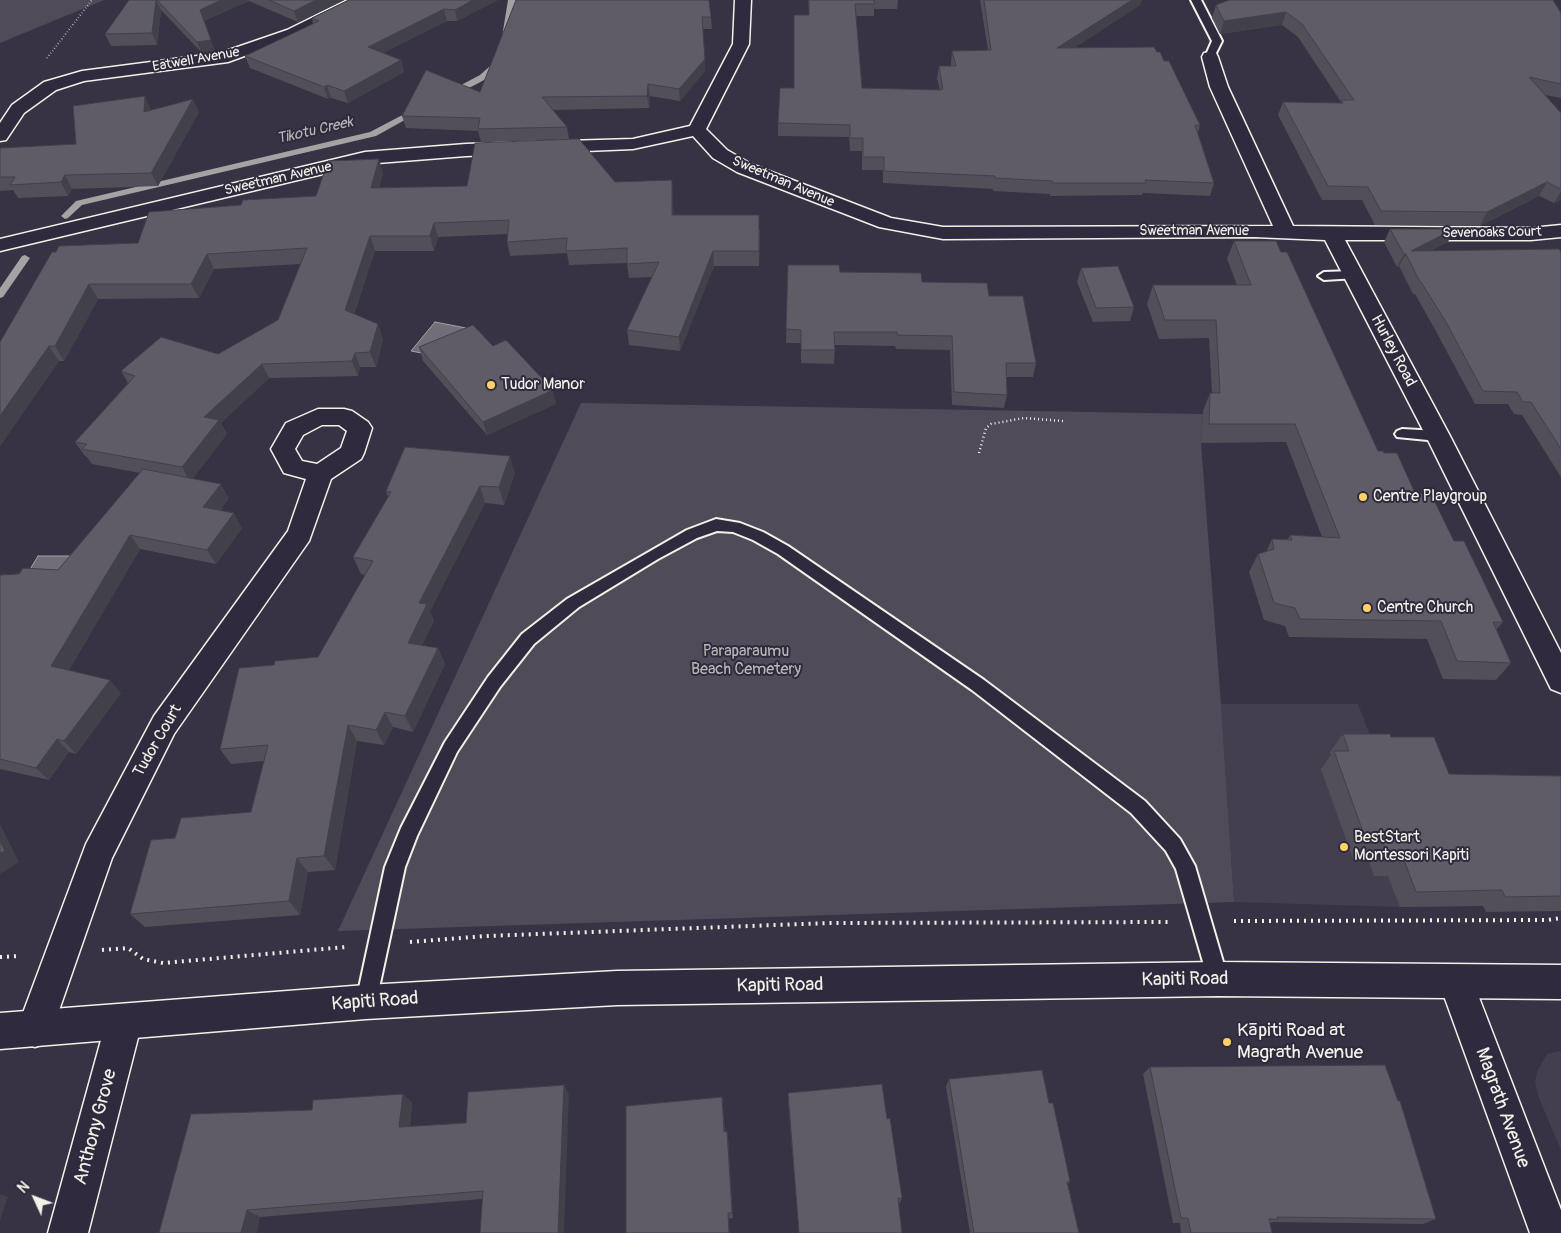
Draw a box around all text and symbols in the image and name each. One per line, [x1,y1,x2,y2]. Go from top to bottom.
street label: Eatwell Avenue [151,44,241,76]
water label: Tikotu Creek [275,114,355,148]
street label: Sweetman Avenue [729,153,837,211]
street label: Sweetman Avenue [223,158,333,200]
street label: Sweetman Avenue [1139,223,1249,239]
street label: Sevenoaks Court [1442,224,1542,242]
street label: Hurley Road [1366,312,1420,390]
place label: Tudor Manor [501,375,585,395]
marker: Tudor Manor [485,379,497,391]
place label: Centre Playgroup [1373,487,1487,507]
marker: Centre Playgroup [1357,491,1369,503]
place label: Centre Church [1377,598,1473,618]
marker: Centre Church [1361,602,1373,614]
park label: Paraparaumu Beach Cemetery [691,642,801,680]
street label: Tudor Court [130,701,186,781]
place label: BestStart Montessori Kapiti [1354,828,1469,866]
marker: BestStart Montessori Kapiti [1338,841,1350,853]
street label: Kapiti Road [1141,968,1229,992]
street label: Kapiti Road [736,974,824,998]
street label: Kapiti Road [331,988,419,1016]
place label: Kāpiti Road at Magrath Avenue [1237,1020,1363,1064]
marker: Kāpiti Road at Magrath Avenue [1221,1036,1233,1048]
street label: Magrath Avenue [1470,1045,1534,1171]
street label: Anthony Grove [70,1066,122,1188]
north arrow [10,1173,60,1223]
text: N [14,1178,33,1197]

